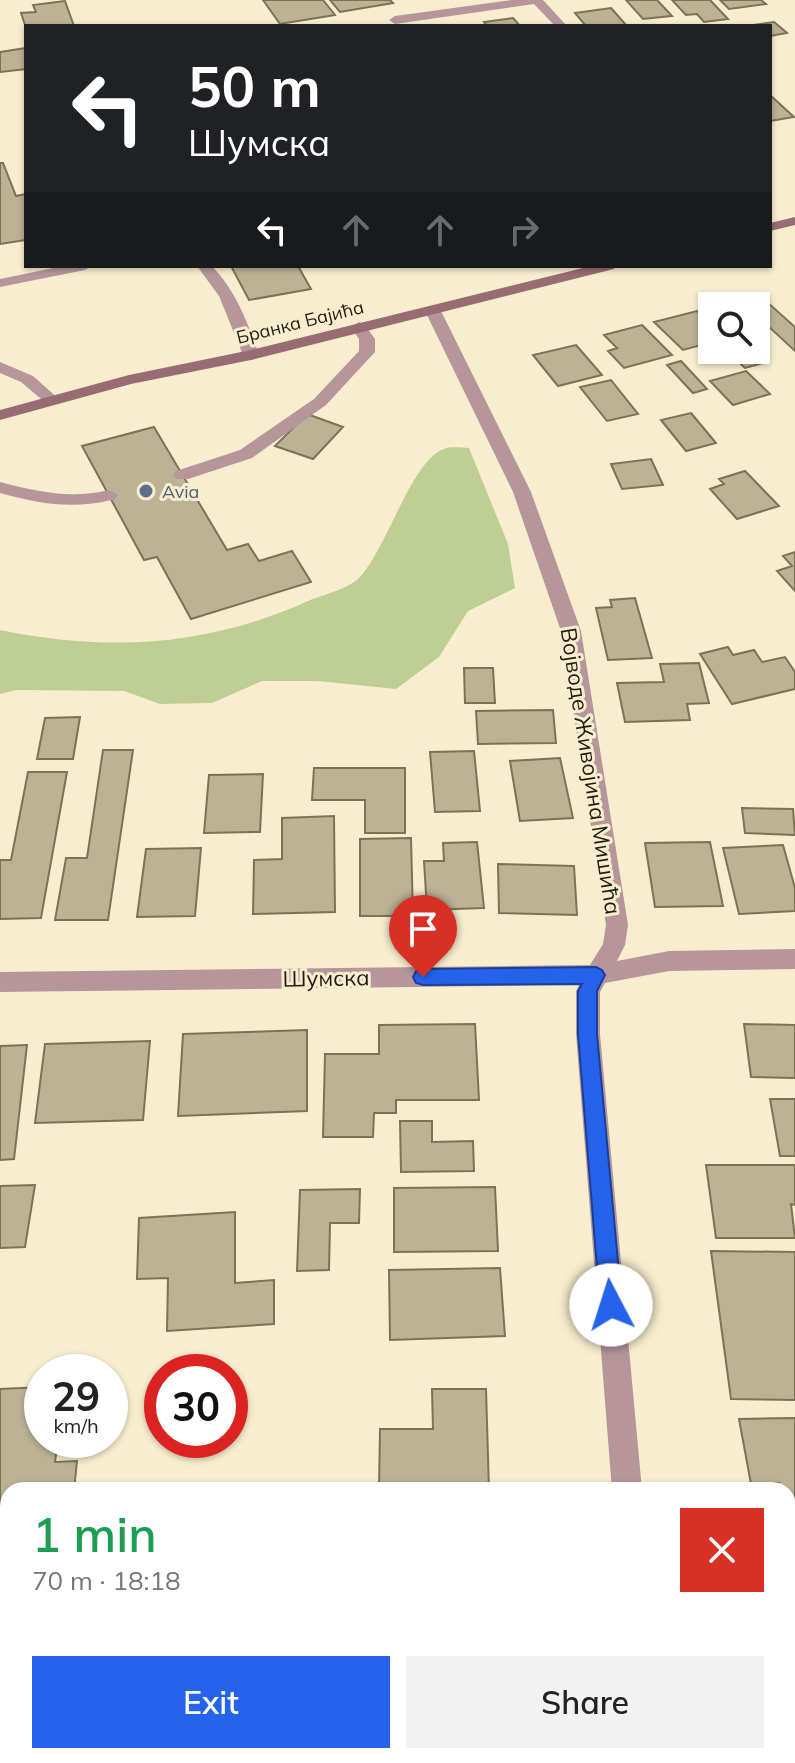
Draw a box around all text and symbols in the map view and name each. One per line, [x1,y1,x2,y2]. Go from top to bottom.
text: 50 m [188,51,321,121]
icon: left [56,56,160,160]
text: Шумска [188,120,330,165]
icon: left [250,208,294,252]
icon: ahead [334,208,378,252]
icon: ahead [418,208,462,252]
icon: right [502,208,546,252]
map controls [698,292,770,364]
button: search [698,292,770,364]
street label: Бранка Бајића [234,295,366,349]
place label: Avia [162,480,199,503]
marker: Avia [137,482,155,500]
street label: Војводе Живојина Мишића [554,626,628,916]
pin [389,895,457,977]
icon: arrive [401,907,445,951]
street label: Шумска [282,963,370,993]
position arrow [569,1263,653,1347]
speed limit sign: 30 [144,1354,248,1458]
text: 29 [52,1371,100,1421]
text: km/h [53,1413,99,1438]
text: 1 min [32,1504,157,1564]
button: close [680,1508,764,1592]
text: 70 m · 18:18 [32,1564,181,1597]
button: Exit [32,1656,390,1748]
button: Share [406,1656,764,1748]

